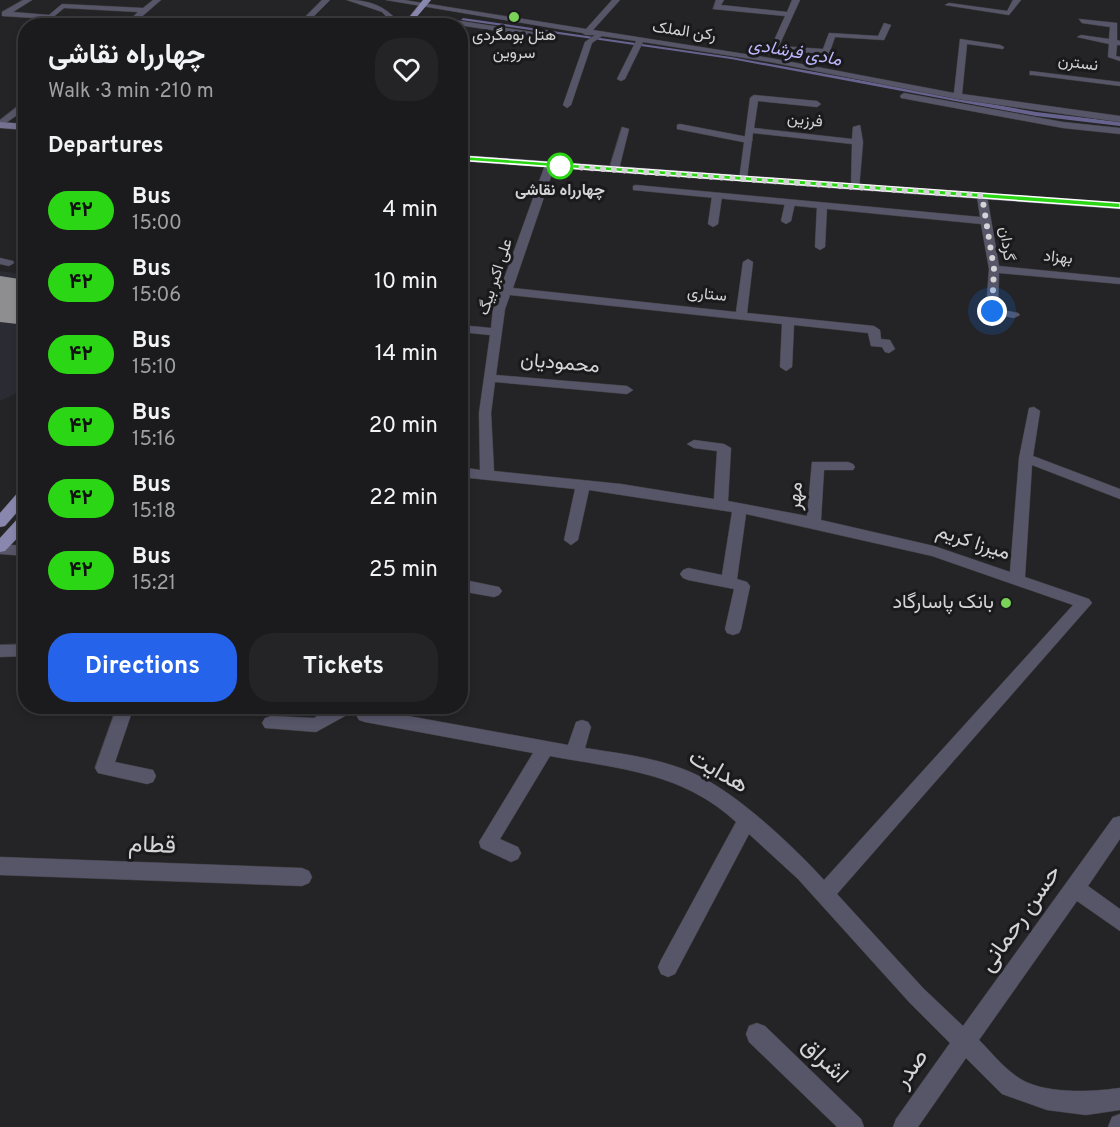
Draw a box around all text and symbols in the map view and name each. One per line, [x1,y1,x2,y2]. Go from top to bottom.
marker: هتل بومگردی سروین [507,10,521,24]
street label: رکن الملک [651,18,717,46]
place label: هتل بومگردی سروین [472,26,556,64]
water label: مادی فرشادی [747,34,844,73]
text: چهارراه نقاشی [48,38,205,74]
button: heart [375,38,438,101]
street label: نسترن [1057,52,1099,76]
text: Walk · 3 min · 210 m [48,79,214,105]
street label: فرزین [786,109,824,133]
text: Departures [48,133,164,160]
marker: چهارراه نقاشی [547,153,573,179]
place label: چهارراه نقاشی [515,181,605,201]
text: Bus [132,184,171,211]
text: ۴۲ [69,197,93,224]
text: 4 min [383,197,438,224]
text: 15:00 [132,211,182,237]
street label: گردان [994,226,1018,262]
street label: علی اکبر بیگ [474,236,518,318]
street label: بهزاد [1042,247,1074,269]
text: Bus [132,256,171,283]
text: ۴۲ [69,269,93,296]
text: 10 min [374,269,438,296]
text: 15:06 [132,283,181,309]
street label: ستاری [686,283,728,307]
your location [977,296,1007,326]
text: Bus [132,328,171,355]
text: ۴۲ [69,341,93,368]
text: 14 min [375,341,438,368]
street label: محمودیان [519,348,601,380]
text: 15:10 [132,355,177,381]
text: Bus [132,400,171,427]
text: ۴۲ [69,413,93,440]
text: 20 min [369,413,438,440]
text: 15:16 [132,427,176,453]
text: Bus [132,472,171,499]
street label: مهر [782,481,810,512]
text: ۴۲ [69,485,93,512]
text: 22 min [369,485,438,512]
text: 15:18 [132,499,176,525]
street label: میرزا کریم [933,519,1013,567]
text: Bus [132,544,171,571]
text: ۴۲ [69,557,93,584]
text: 25 min [369,557,438,584]
text: 15:21 [132,571,176,597]
place label: بانک پاسارگاد [892,590,994,616]
marker: بانک پاسارگاد [999,596,1013,610]
button: Directions [48,633,237,702]
button: Tickets [249,633,438,702]
street label: هدایت [682,743,754,801]
street label: قطام [128,830,176,862]
street label: حسن رحمانی [973,860,1069,978]
street label: اشراق [794,1031,854,1091]
street label: صدر [887,1044,936,1095]

